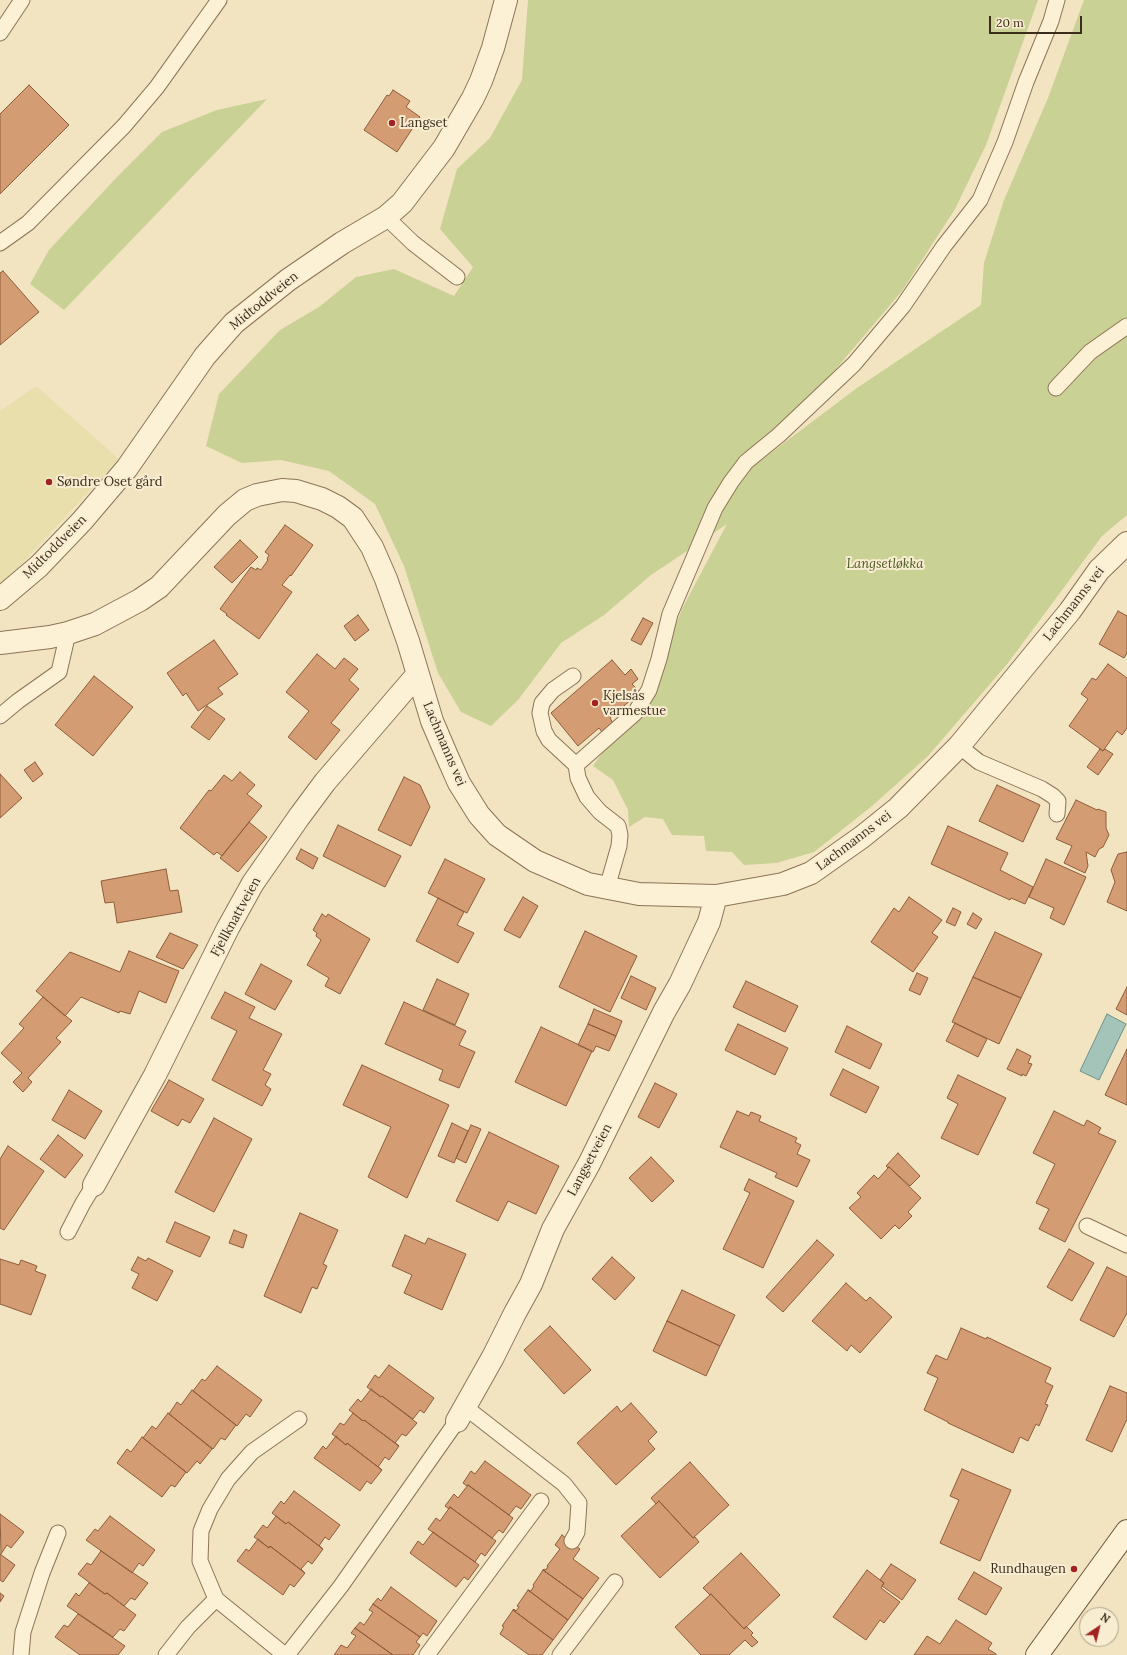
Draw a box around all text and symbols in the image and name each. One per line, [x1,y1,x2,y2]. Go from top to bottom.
scale bar [991,8,1084,34]
text: 20 m [996,15,1024,30]
place label: Langset [400,115,448,131]
marker: Langset [387,118,397,128]
street label: Midtoddveien [227,269,301,333]
place label: Søndre Oset gård [57,474,163,490]
marker: Søndre Oset gård [44,477,54,487]
street label: Midtoddveien [20,512,90,582]
park label: Langsetløkka [847,556,923,572]
street label: Lachmanns vei [1040,564,1108,644]
place label: Kjelsås varmestue [603,688,666,719]
marker: Kjelsås varmestue [590,698,600,708]
street label: Lachmanns vei [419,700,469,788]
street label: Lachmanns vei [813,808,895,874]
street label: Fjellknattveien [208,874,264,960]
street label: Langsetveien [564,1121,616,1199]
place label: Rundhaugen [990,1561,1066,1577]
marker: Rundhaugen [1069,1564,1079,1574]
north arrow [1079,1607,1119,1647]
text: N [1098,1610,1113,1626]

